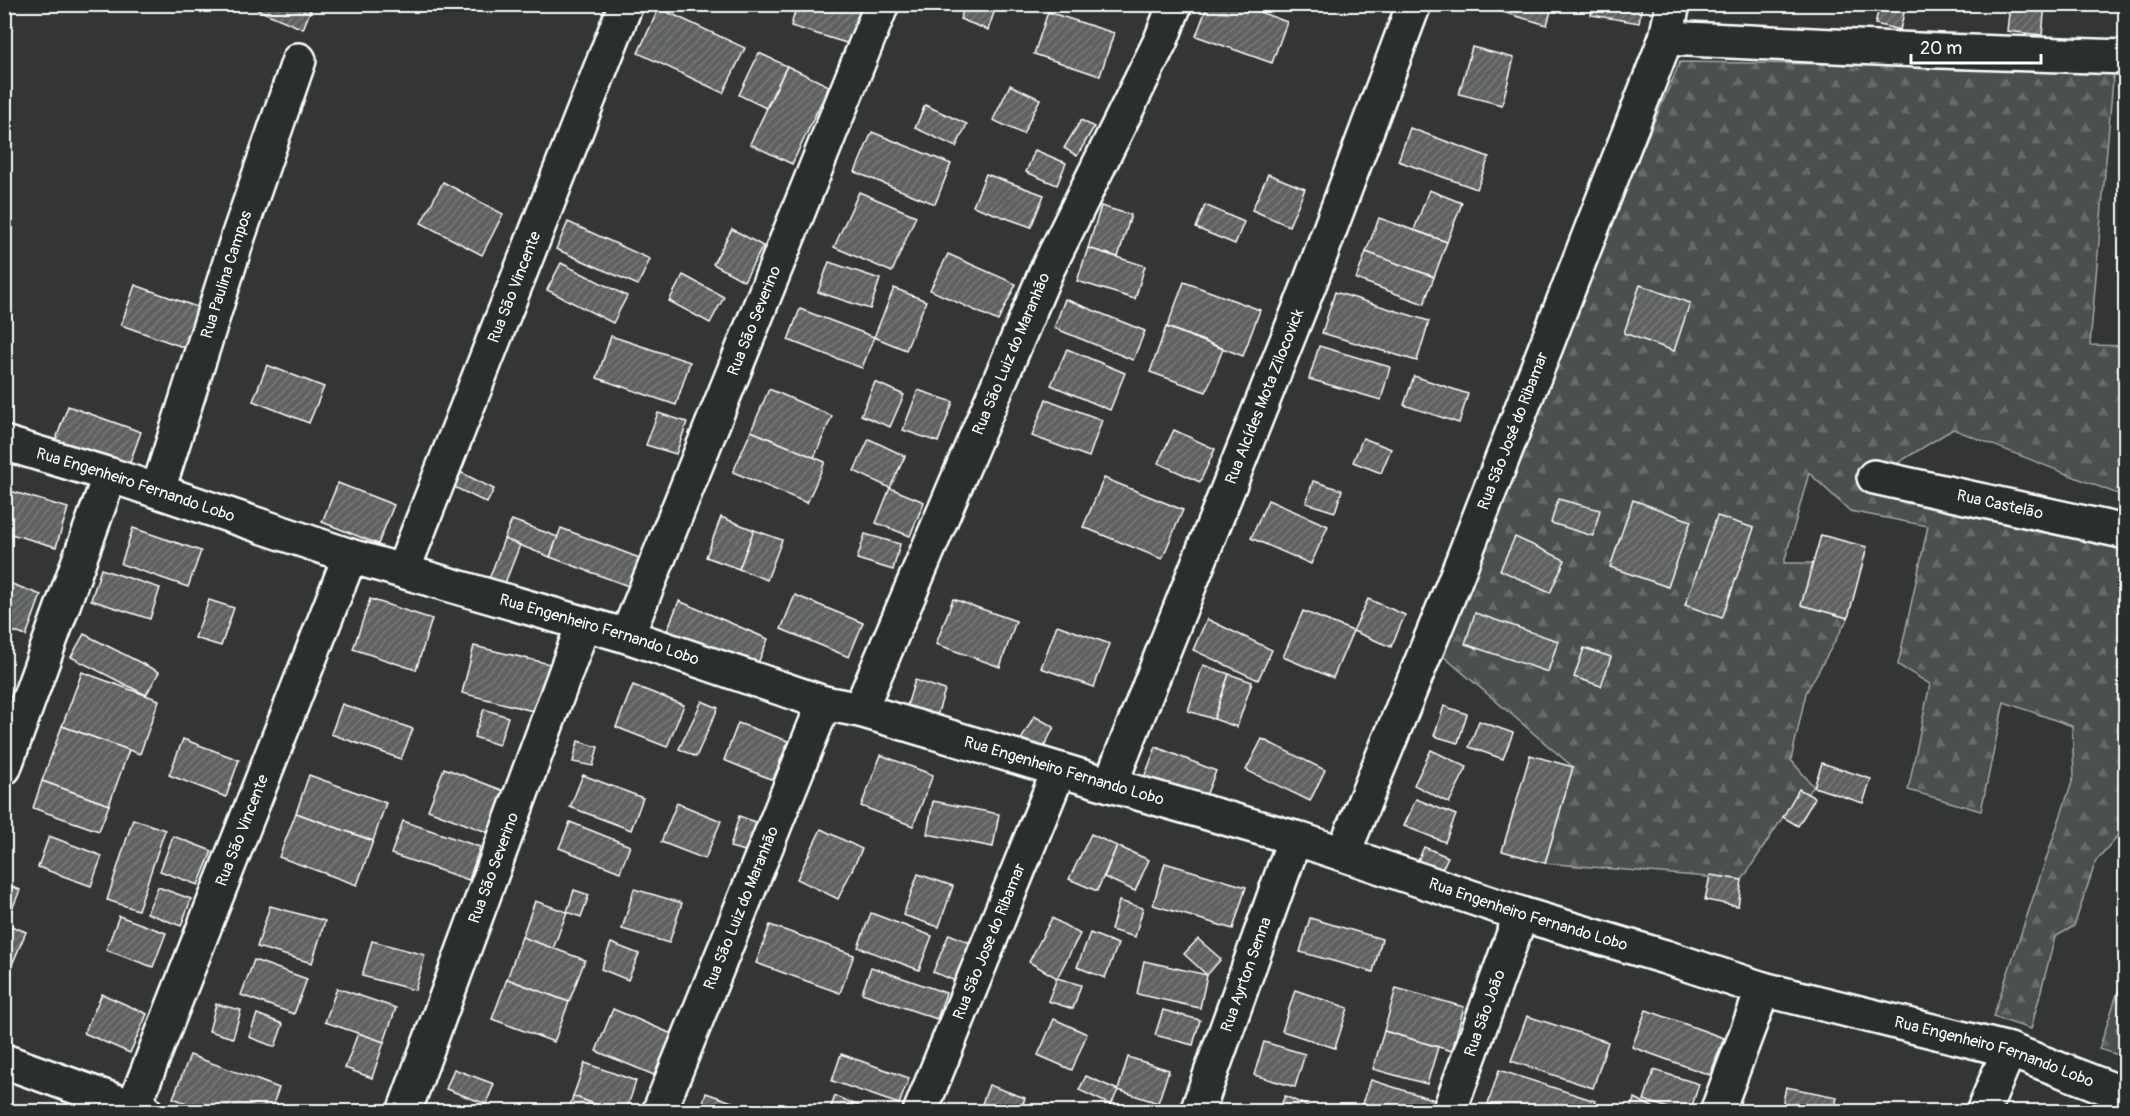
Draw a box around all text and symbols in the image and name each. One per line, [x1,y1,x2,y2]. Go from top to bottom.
scale bar [1911,27,2042,65]
text: 20 m [1920,37,1962,60]
street label: Rua Paulina Campos [197,208,256,341]
street label: Rua São Vincente [483,228,545,346]
street label: Rua São Severino [723,262,785,379]
street label: Rua São Luiz do Maranhão [968,269,1055,438]
street label: Rua Alcídes Mota Zilocovick [1221,306,1309,487]
street label: Rua São José do Ribamar [1473,349,1553,513]
street label: Rua Engenheiro Fernando Lobo [34,443,238,527]
street label: Rua Castelão [1955,485,2045,524]
street label: Rua Engenheiro Fernando Lobo [497,590,702,670]
street label: Rua Engenheiro Fernando Lobo [962,732,1167,810]
street label: Rua São Vincente [211,772,273,889]
street label: Rua São Severino [464,809,523,926]
street label: Rua São Luiz do Maranhão [699,823,783,993]
street label: Rua São Jose do Ribamar [949,860,1030,1023]
street label: Rua Engenheiro Fernando Lobo [1426,874,1630,955]
street label: Rua Ayrton Senna [1216,914,1276,1035]
street label: Rua São João [1460,967,1510,1060]
street label: Rua Engenheiro Fernando Lobo [1892,1012,2097,1092]

